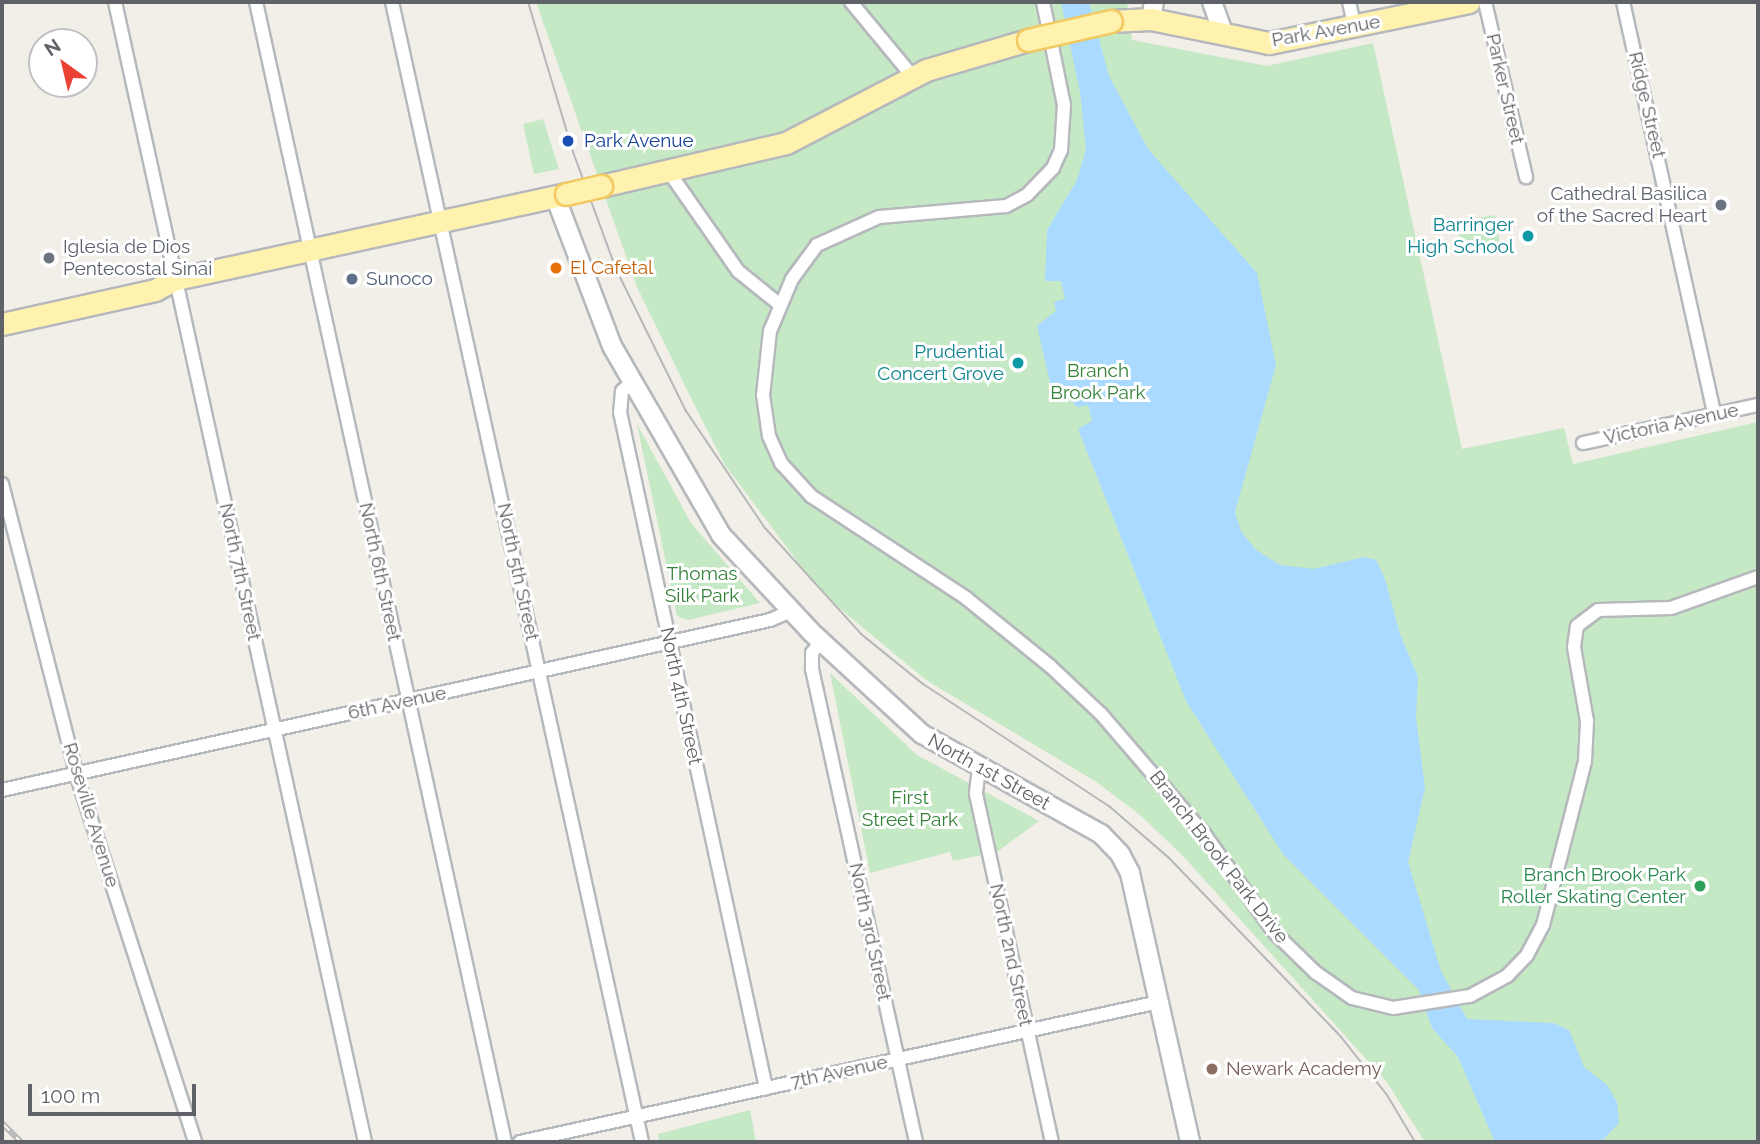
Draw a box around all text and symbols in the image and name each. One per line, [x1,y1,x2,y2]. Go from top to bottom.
street label: Park Avenue [1270,10,1382,52]
north arrow [28,28,98,98]
street label: Parker Street [1481,31,1529,147]
text: N [40,34,65,60]
street label: Ridge Street [1624,49,1670,161]
place label: Park Avenue [584,130,694,152]
marker: Park Avenue [558,131,578,151]
place label: Cathedral Basilica of the Sacred Heart [1536,183,1707,227]
marker: Cathedral Basilica of the Sacred Heart [1713,197,1729,213]
place label: Barringer High School [1407,214,1514,258]
marker: Barringer High School [1520,228,1536,244]
place label: Iglesia de Dios Pentecostal Sinai [63,236,213,280]
marker: Iglesia de Dios Pentecostal Sinai [41,250,57,266]
place label: El Cafetal [570,257,654,279]
marker: El Cafetal [548,260,564,276]
place label: Sunoco [366,268,433,290]
marker: Sunoco [344,271,360,287]
place label: Prudential Concert Grove [877,341,1004,385]
marker: Prudential Concert Grove [1010,355,1026,371]
park label: Branch Brook Park [1050,360,1146,404]
street label: Victoria Avenue [1601,399,1741,449]
street label: North 7th Street [214,501,266,643]
street label: North 6th Street [354,501,406,643]
street label: North 5th Street [492,501,544,643]
park label: Thomas Silk Park [665,563,739,607]
street label: North 4th Street [655,625,707,767]
street label: 6th Avenue [346,681,448,725]
street label: North 1st Street [924,729,1054,815]
street label: Roseville Avenue [58,740,124,890]
street label: Branch Brook Park Drive [1145,766,1293,948]
park label: First Street Park [862,787,958,831]
street label: North 3rd Street [844,861,896,1003]
place label: Branch Brook Park Roller Skating Center [1500,864,1686,908]
marker: Branch Brook Park Roller Skating Center [1692,878,1708,894]
street label: North 2nd Street [985,882,1037,1028]
street label: 7th Avenue [788,1051,890,1093]
place label: Newark Academy [1226,1058,1382,1080]
marker: Newark Academy [1204,1061,1220,1077]
scale bar [32,1070,200,1114]
text: 100 m [41,1083,100,1108]

